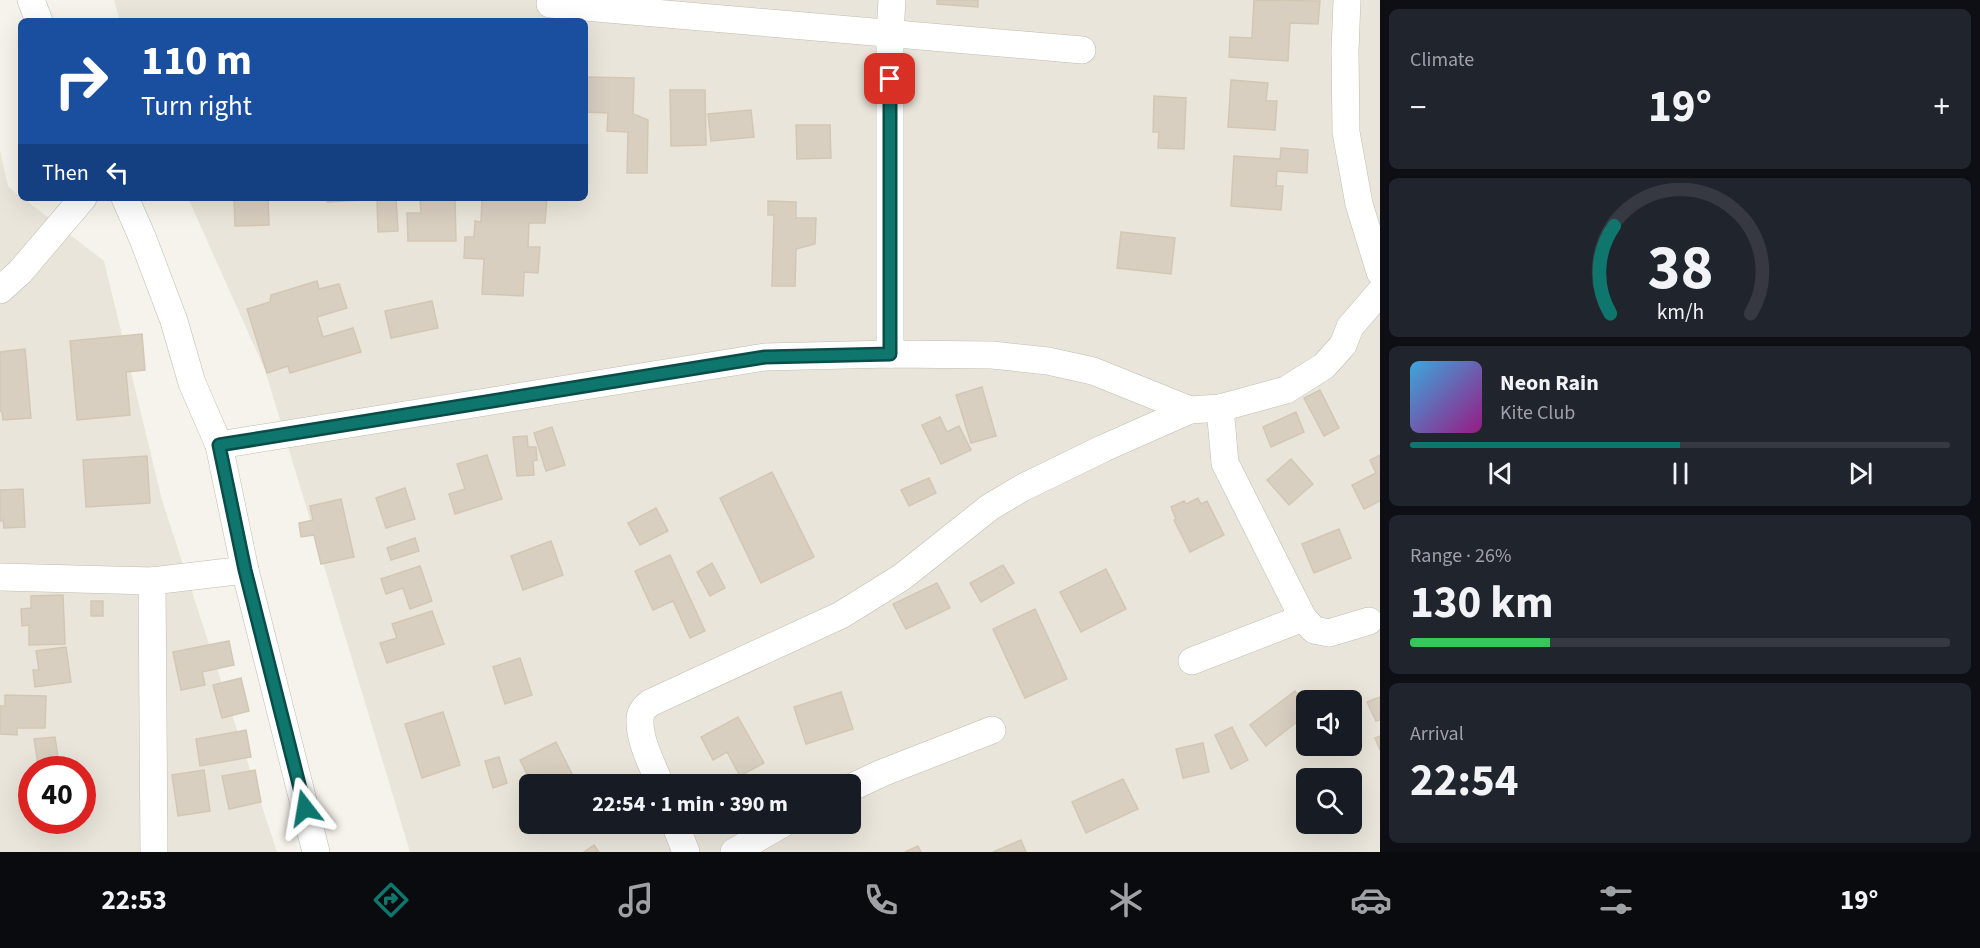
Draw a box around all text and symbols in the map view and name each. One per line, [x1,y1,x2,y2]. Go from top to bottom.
text: 110 m [141,31,252,91]
icon: right [42,42,120,120]
text: Climate [1410,46,1474,74]
pin [864,53,915,104]
icon: arrive [873,62,906,95]
text: 19° [1648,75,1712,139]
text: − [1410,84,1426,131]
text: + [1934,84,1950,131]
text: Turn right [141,87,252,126]
icon: left [101,156,134,189]
text: Then [42,157,89,189]
text: 38 [1647,225,1713,314]
text: km/h [1656,298,1704,329]
text: Neon Rain [1500,367,1599,399]
text: Kite Club [1500,399,1575,427]
icon: previous [1484,457,1517,490]
icon: pause [1664,457,1697,490]
icon: next [1844,457,1877,490]
text: Range · 26% [1410,542,1511,570]
text: 130 km [1410,571,1554,635]
map controls [1296,690,1362,834]
button: sound [1296,690,1362,756]
text: Arrival [1410,720,1464,748]
text: 22:54 [1410,749,1519,813]
speed limit sign: 40 [18,756,96,834]
button: search [1296,768,1362,834]
position arrow [273,776,337,840]
text: 22:54 · 1 min · 390 m [592,788,788,820]
icon: directions [370,879,412,921]
icon: music [615,879,657,921]
icon: phone [860,879,902,921]
icon: climate [1105,879,1147,921]
icon: car [1350,879,1392,921]
icon: filters [1595,879,1637,921]
text: 22:53 [102,881,167,920]
text: 19° [1840,881,1878,920]

